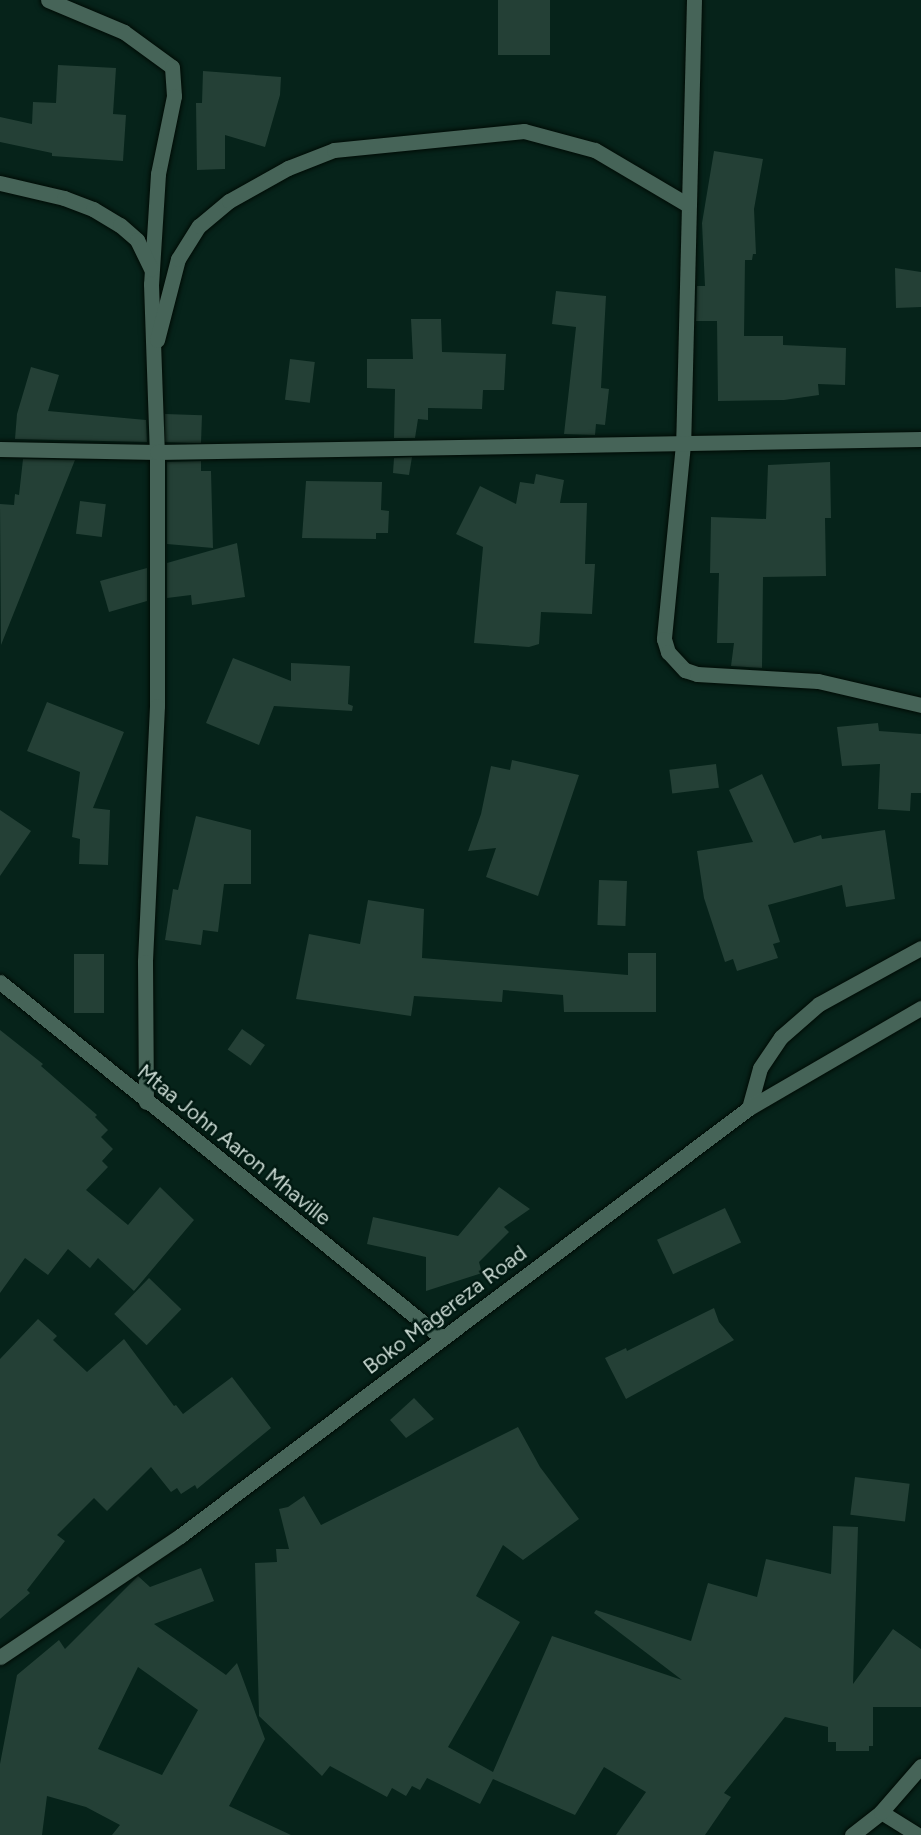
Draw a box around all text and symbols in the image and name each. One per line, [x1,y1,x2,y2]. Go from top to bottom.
street label: Mtaa John Aaron Mhaville [132,1059,336,1231]
street label: Boko Magereza Road [358,1240,532,1380]

